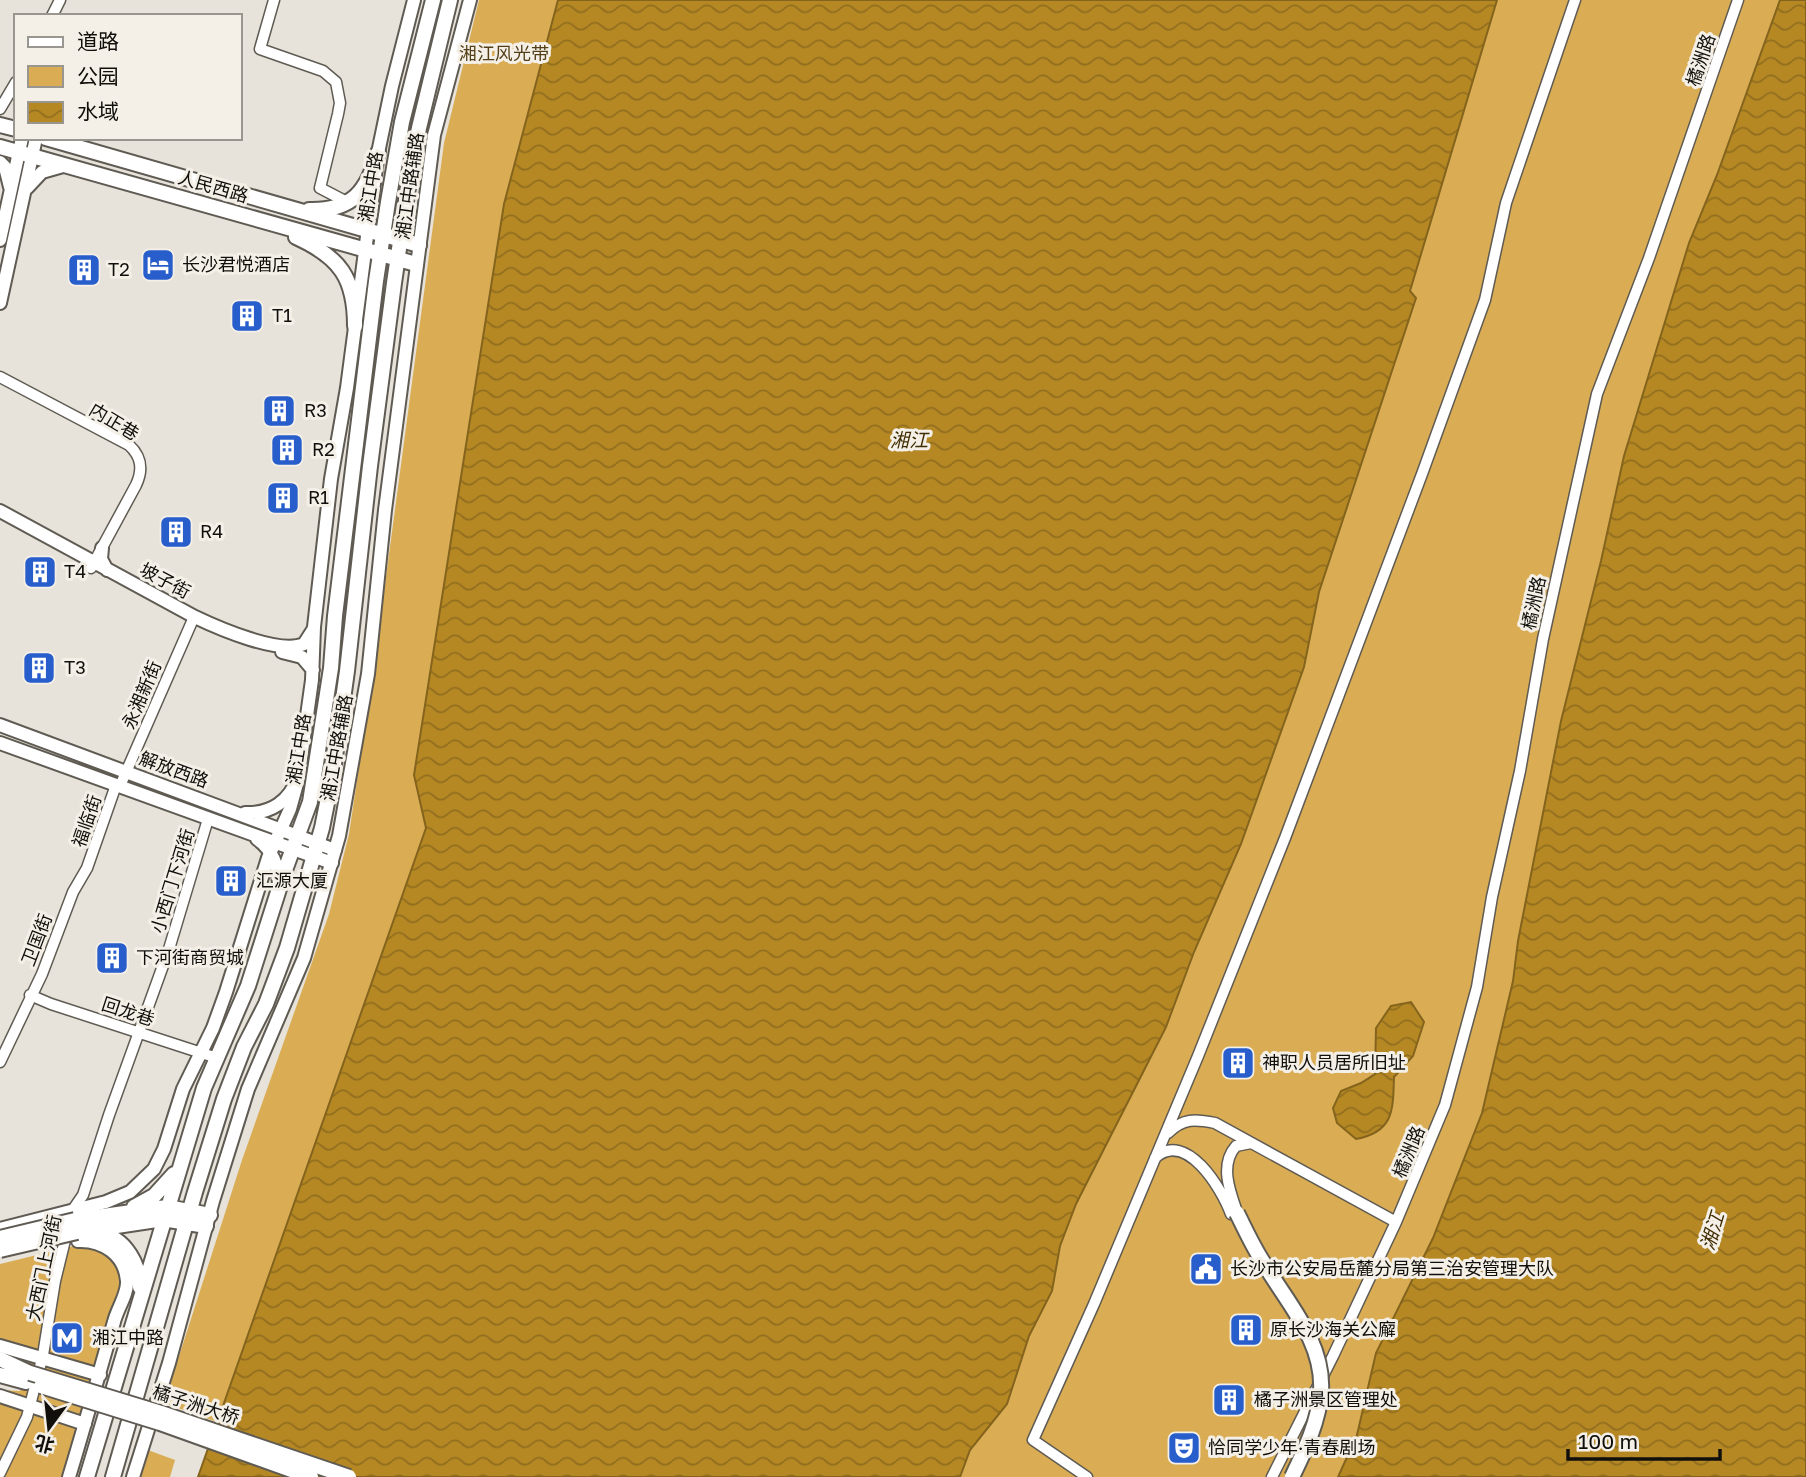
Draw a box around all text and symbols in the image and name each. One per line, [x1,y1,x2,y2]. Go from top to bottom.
legend [14,14,242,140]
text: 道路 [77,28,119,54]
street label: 橘洲路 [1681,31,1719,89]
park label: 湘江风光带 [459,42,549,64]
text: 公园 [77,63,119,89]
text: 水域 [77,98,119,124]
street label: 湘江中路辅路 [391,131,427,241]
street label: 湘江中路 [354,150,387,224]
street label: 人民西路 [176,166,251,207]
hotel icon: 长沙君悦酒店 [139,246,177,284]
building icon: T2 [65,251,103,289]
place label: 长沙君悦酒店 [182,253,290,275]
place label: T2 [108,258,130,280]
building icon: T1 [228,297,266,335]
place label: T1 [272,304,292,326]
building icon: R3 [260,392,298,430]
street label: 内正巷 [86,398,143,444]
place label: R3 [304,399,327,421]
water label: 湘江 [890,428,930,451]
building icon: R2 [268,431,306,469]
place label: R2 [312,438,335,460]
building icon: R1 [264,479,302,517]
place label: R1 [308,486,329,508]
building icon: R4 [157,513,195,551]
place label: R4 [200,520,223,542]
building icon: T4 [21,553,59,591]
street label: 坡子街 [136,558,194,603]
place label: T4 [64,560,86,582]
street label: 橘洲路 [1517,574,1549,631]
building icon: T3 [20,649,58,687]
place label: T3 [64,656,86,678]
street label: 永湘新街 [117,657,165,732]
street label: 湘江中路辅路 [316,693,356,803]
street label: 湘江中路 [282,712,315,786]
street label: 解放西路 [137,746,212,792]
street label: 福临街 [67,792,105,850]
street label: 小西门下河街 [146,826,198,936]
building icon: 汇源大厦 [212,862,250,900]
place label: 汇源大厦 [256,869,328,891]
street label: 卫国街 [16,910,56,969]
building icon: 下河街商贸城 [93,939,131,977]
place label: 下河街商贸城 [136,946,244,968]
street label: 回龙巷 [99,992,157,1030]
building icon: 神职人员居所旧址 [1219,1044,1257,1082]
place label: 神职人员居所旧址 [1262,1051,1406,1073]
street label: 橘洲路 [1387,1122,1429,1181]
water label: 湘江 [1695,1207,1729,1252]
street label: 大西门上河街 [21,1213,65,1323]
public building icon: 长沙市公安局岳麓分局第三治安管理大队 [1187,1250,1225,1288]
place label: 长沙市公安局岳麓分局第三治安管理大队 [1230,1257,1554,1279]
building icon: 原长沙海关公廨 [1227,1311,1265,1349]
place label: 原长沙海关公廨 [1270,1318,1396,1340]
metro station icon: 湘江中路 [48,1319,86,1357]
place label: 湘江中路 [92,1326,164,1348]
street label: 橘子洲大桥 [150,1380,243,1428]
building icon: 橘子洲景区管理处 [1210,1381,1248,1419]
place label: 橘子洲景区管理处 [1254,1388,1398,1410]
north arrow [14,1393,84,1463]
scale bar [1568,1418,1720,1462]
text: 100 m [1578,1428,1638,1454]
theatre icon: 恰同学少年·青春剧场 [1165,1429,1203,1467]
text: 北 [32,1431,57,1458]
place label: 恰同学少年·青春剧场 [1208,1436,1375,1458]

